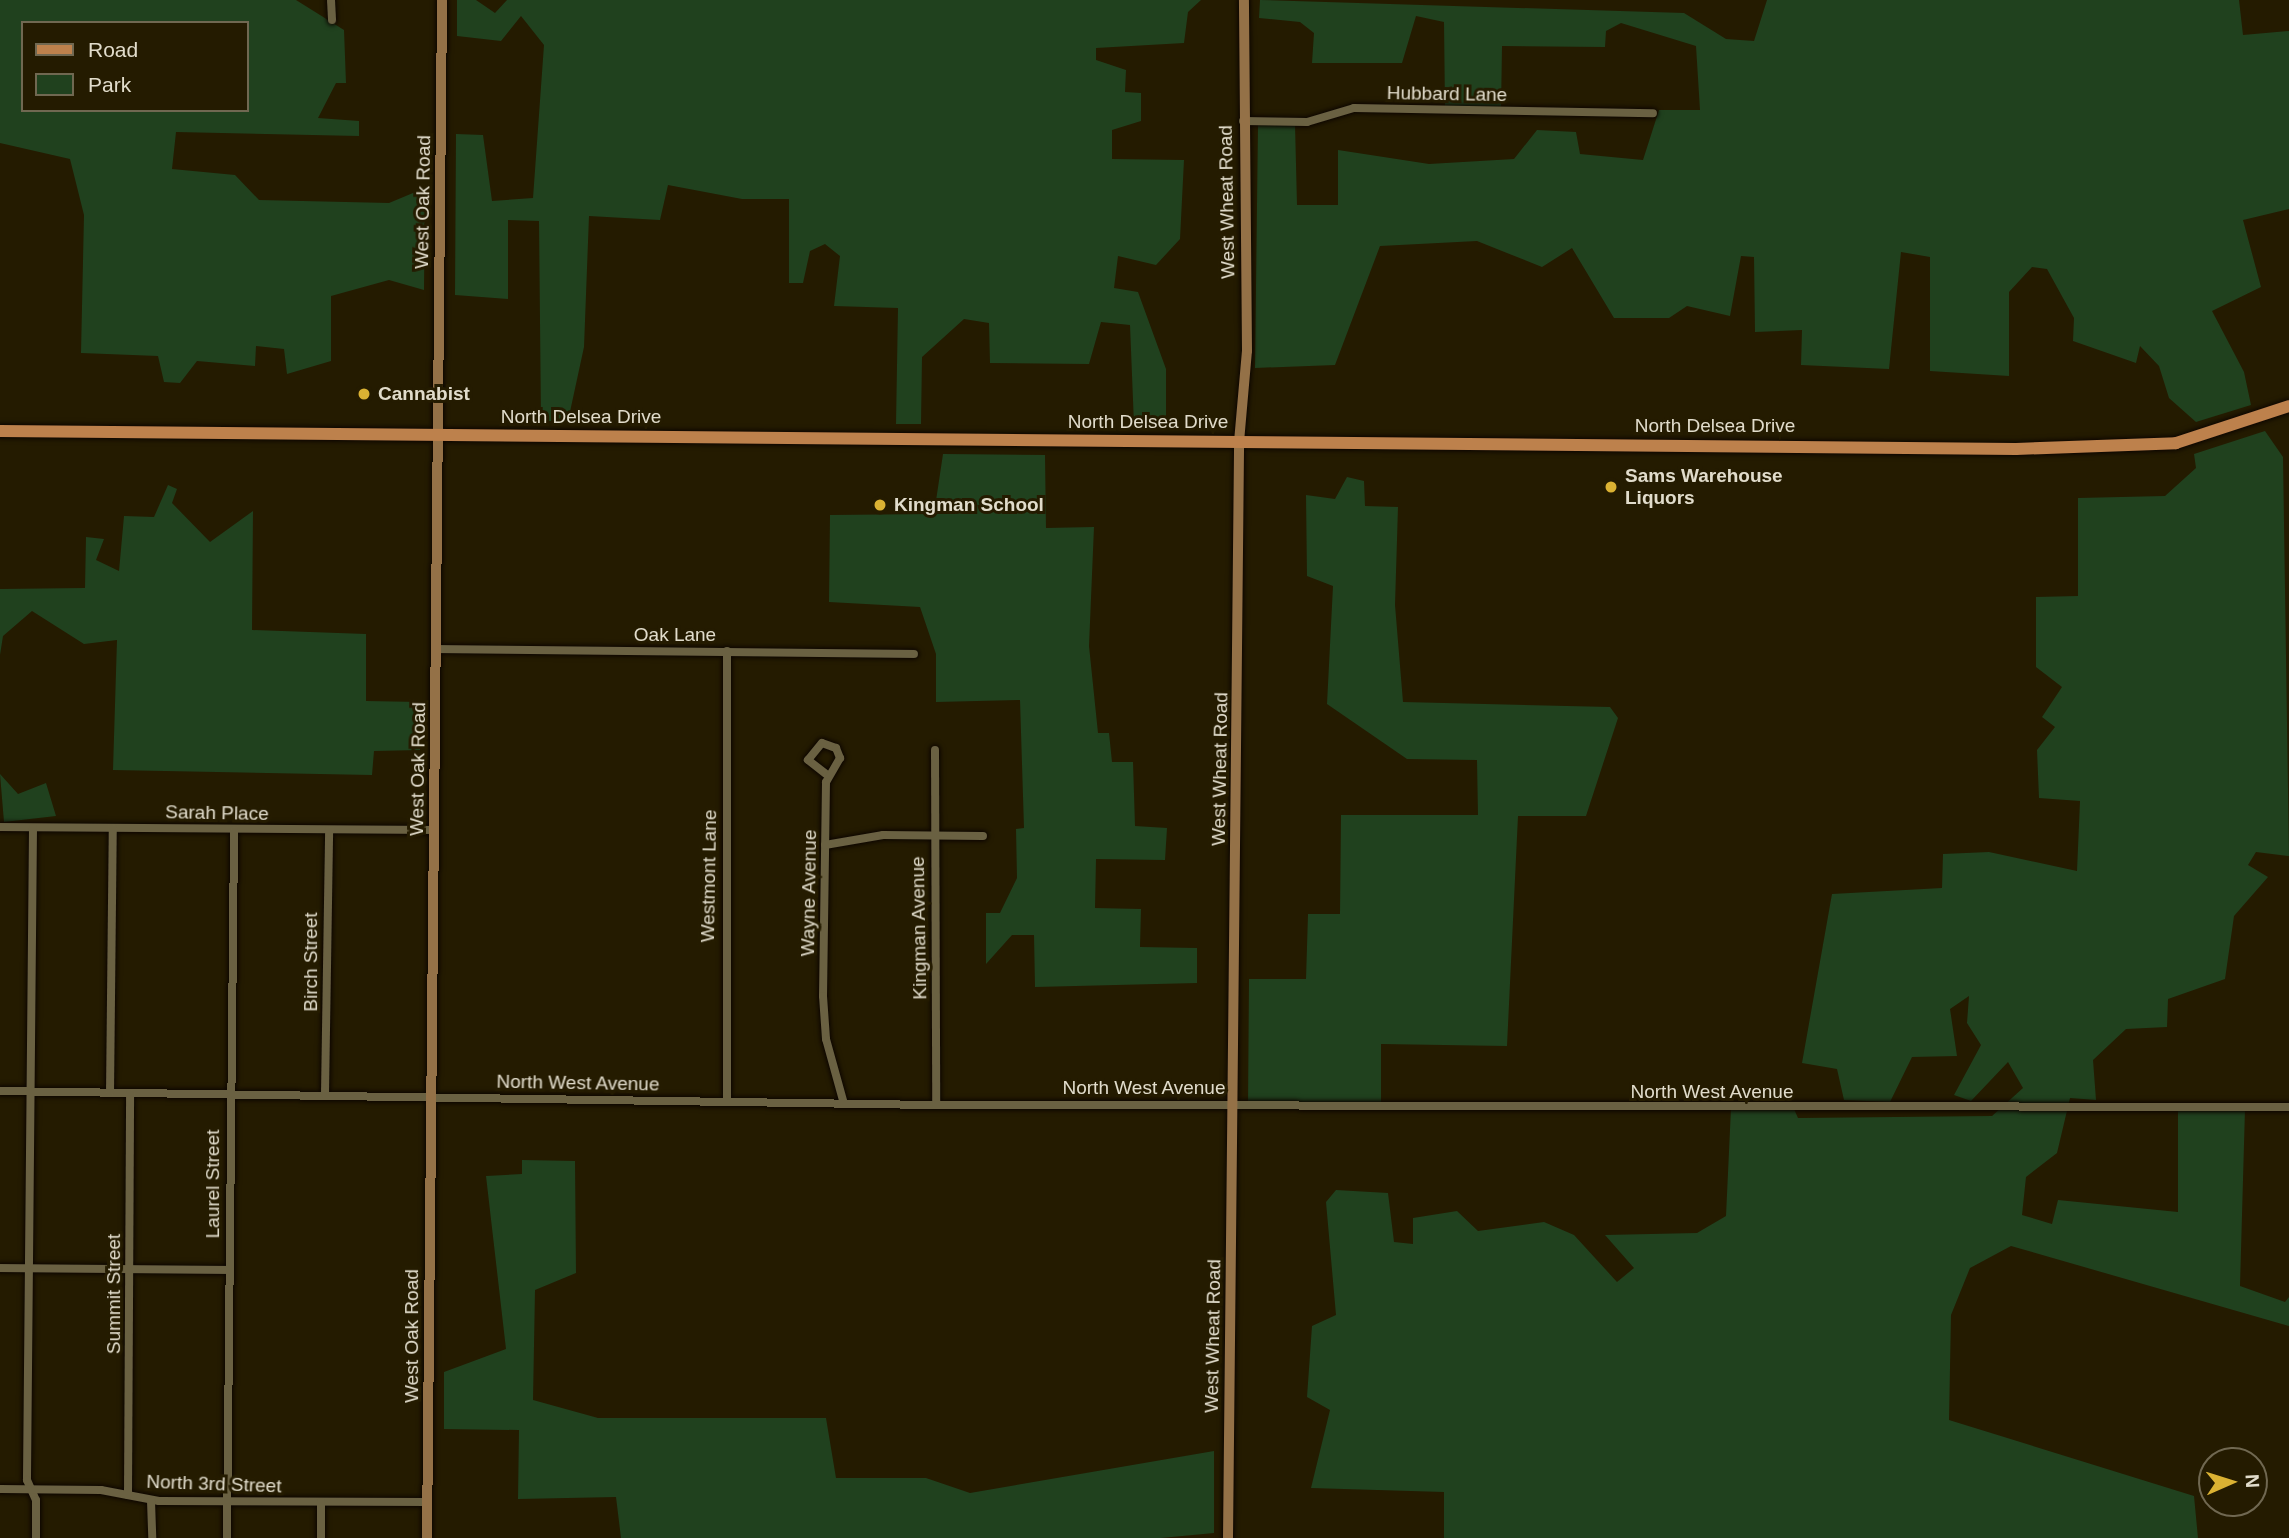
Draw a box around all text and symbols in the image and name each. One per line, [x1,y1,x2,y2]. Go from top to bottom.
legend [21,21,248,112]
text: Road [88,38,138,61]
text: Park [88,73,131,96]
street label: Hubbard Lane [1387,82,1507,106]
street label: West Wheat Road [1214,125,1240,279]
street label: West Oak Road [410,135,436,269]
place label: Cannabist [378,383,470,405]
marker: Cannabist [356,386,372,402]
street label: North Delsea Drive [501,406,661,428]
street label: North Delsea Drive [1068,411,1228,433]
street label: North Delsea Drive [1635,415,1795,437]
place label: Sams Warehouse Liquors [1625,465,1783,509]
marker: Sams Warehouse Liquors [1603,479,1619,495]
place label: Kingman School [894,494,1044,516]
marker: Kingman School [872,497,888,513]
street label: Oak Lane [634,624,716,646]
street label: West Wheat Road [1207,692,1233,846]
street label: West Oak Road [405,702,431,836]
street label: Sarah Place [165,801,269,825]
street label: Westmont Lane [696,809,722,943]
street label: Wayne Avenue [796,829,822,957]
street label: Kingman Avenue [906,856,932,1000]
street label: Birch Street [300,912,322,1012]
street label: North West Avenue [496,1070,660,1096]
street label: North West Avenue [1062,1077,1226,1099]
street label: North West Avenue [1630,1081,1794,1103]
street label: Laurel Street [202,1130,224,1238]
street label: Summit Street [103,1234,125,1354]
street label: West Wheat Road [1200,1259,1226,1413]
street label: West Oak Road [401,1269,423,1403]
north arrow [2198,1447,2268,1517]
street label: North 3rd Street [146,1470,282,1498]
text: N [2242,1474,2263,1488]

